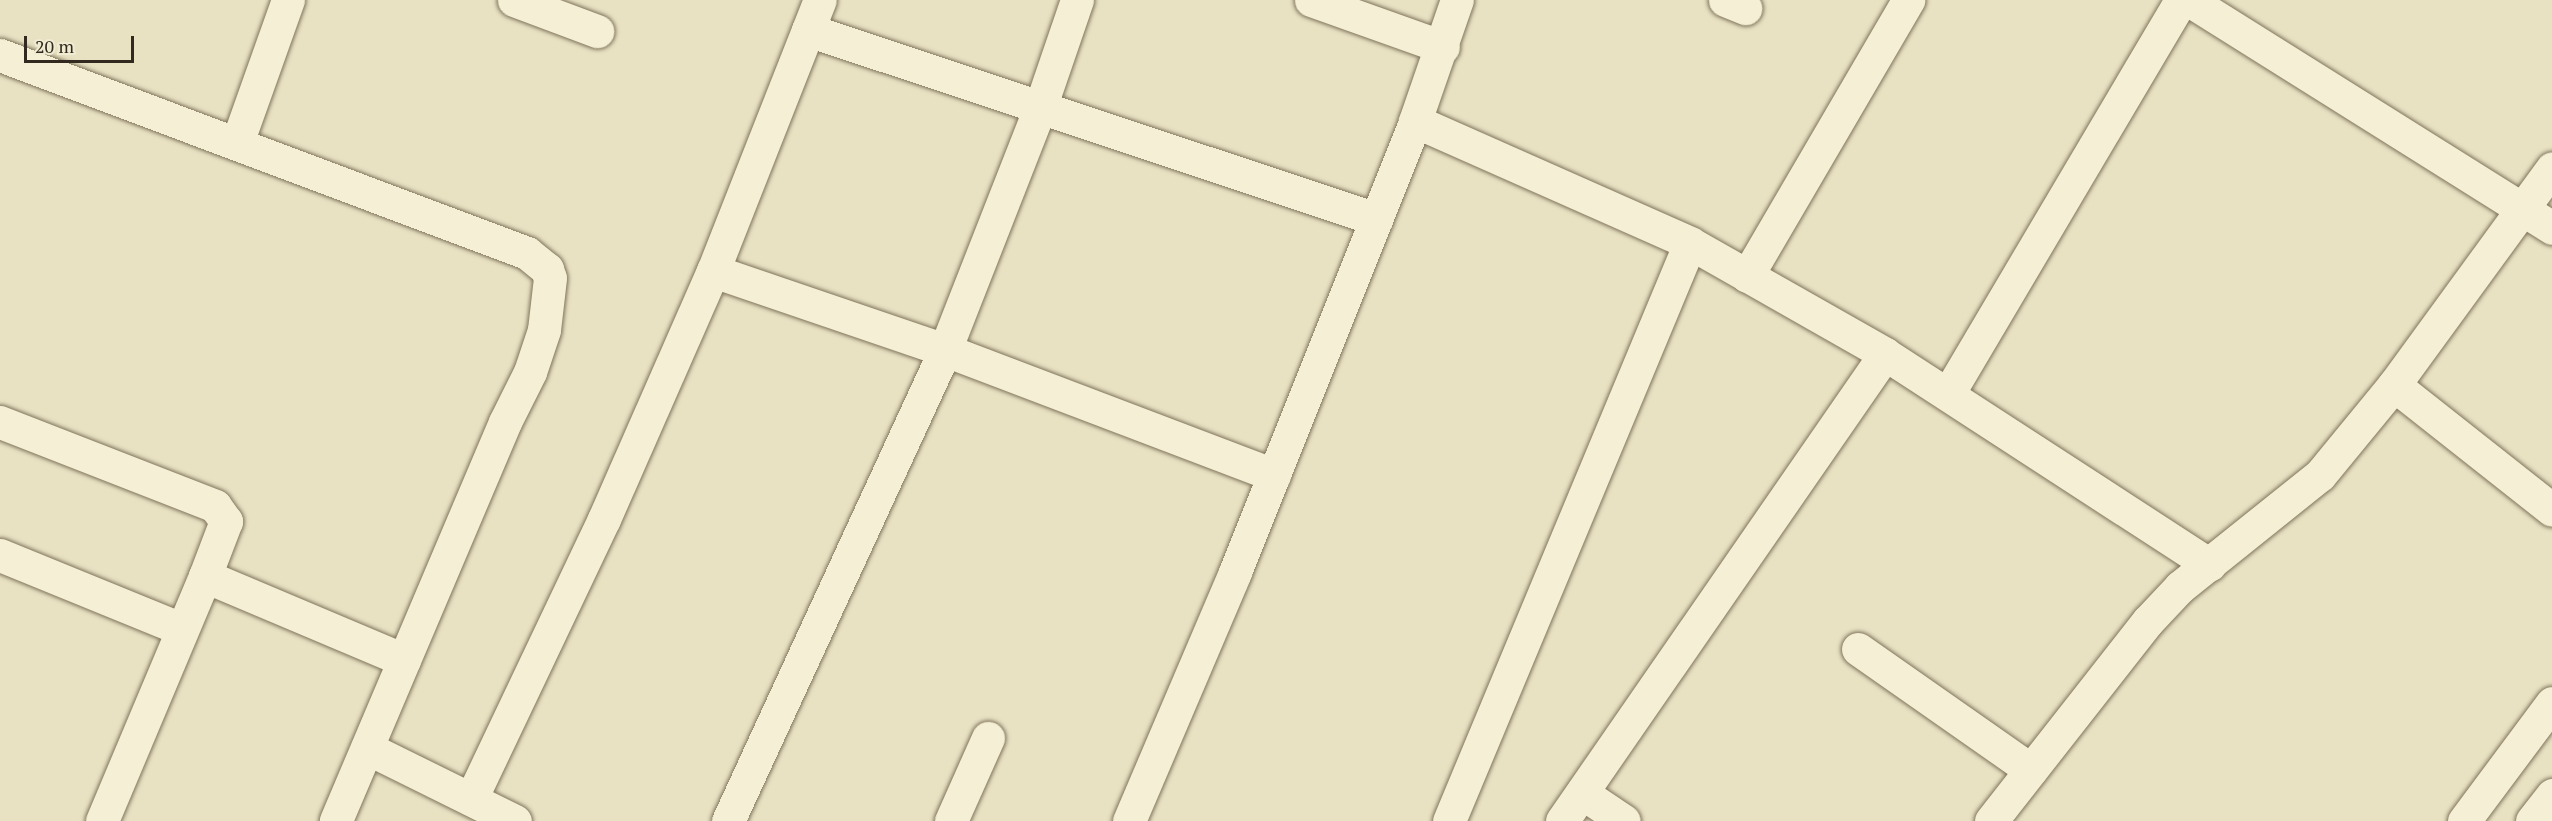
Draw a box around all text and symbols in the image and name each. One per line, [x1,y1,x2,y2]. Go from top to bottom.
scale bar [27,24,136,62]
text: 20 m [35,34,74,58]

